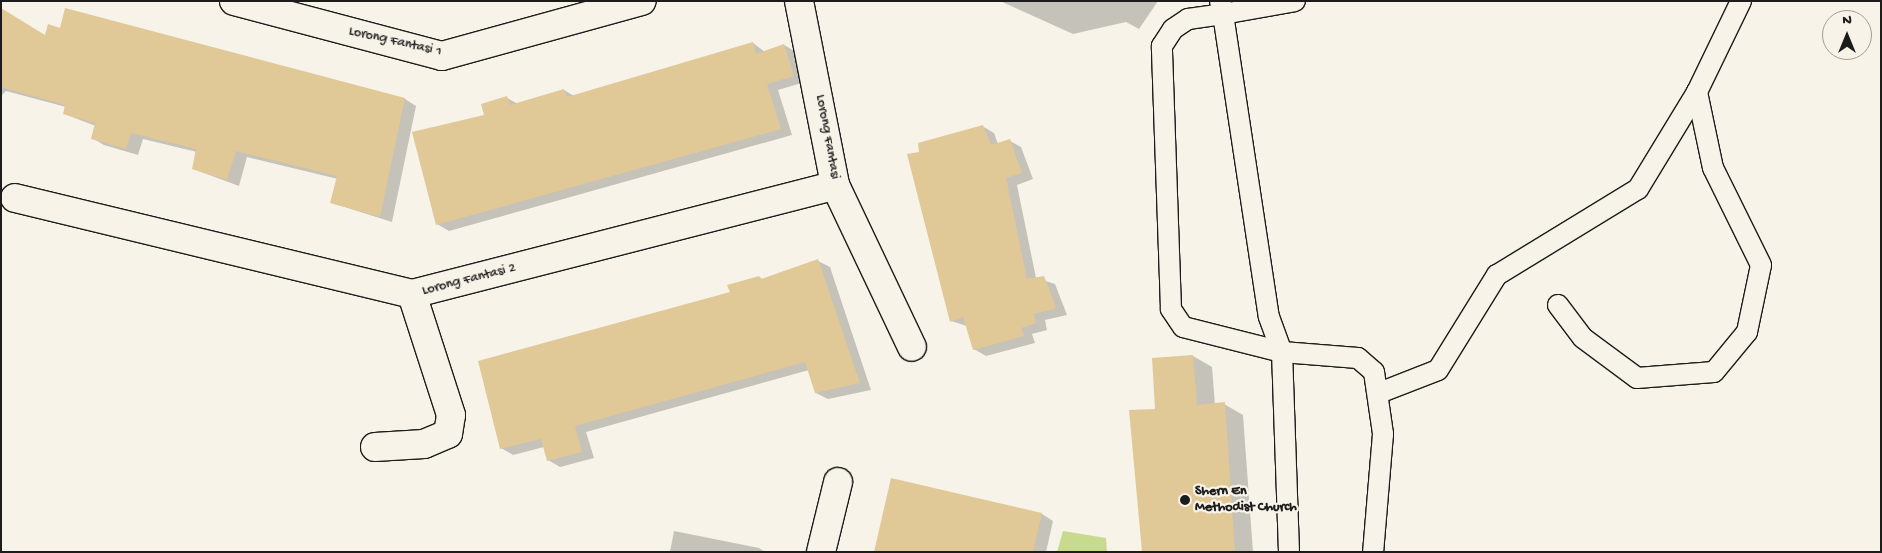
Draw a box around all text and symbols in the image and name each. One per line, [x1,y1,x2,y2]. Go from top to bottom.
north arrow [1822,10,1872,60]
text: N [1842,12,1852,29]
street label: Lorong Fantasi 1 [347,23,443,61]
street label: Lorong Fantasi [811,93,843,181]
street label: Lorong Fantasi 2 [420,260,518,300]
place label: Shern En Methodist Church [1195,484,1297,516]
marker: Shern En Methodist Church [1179,494,1191,506]

